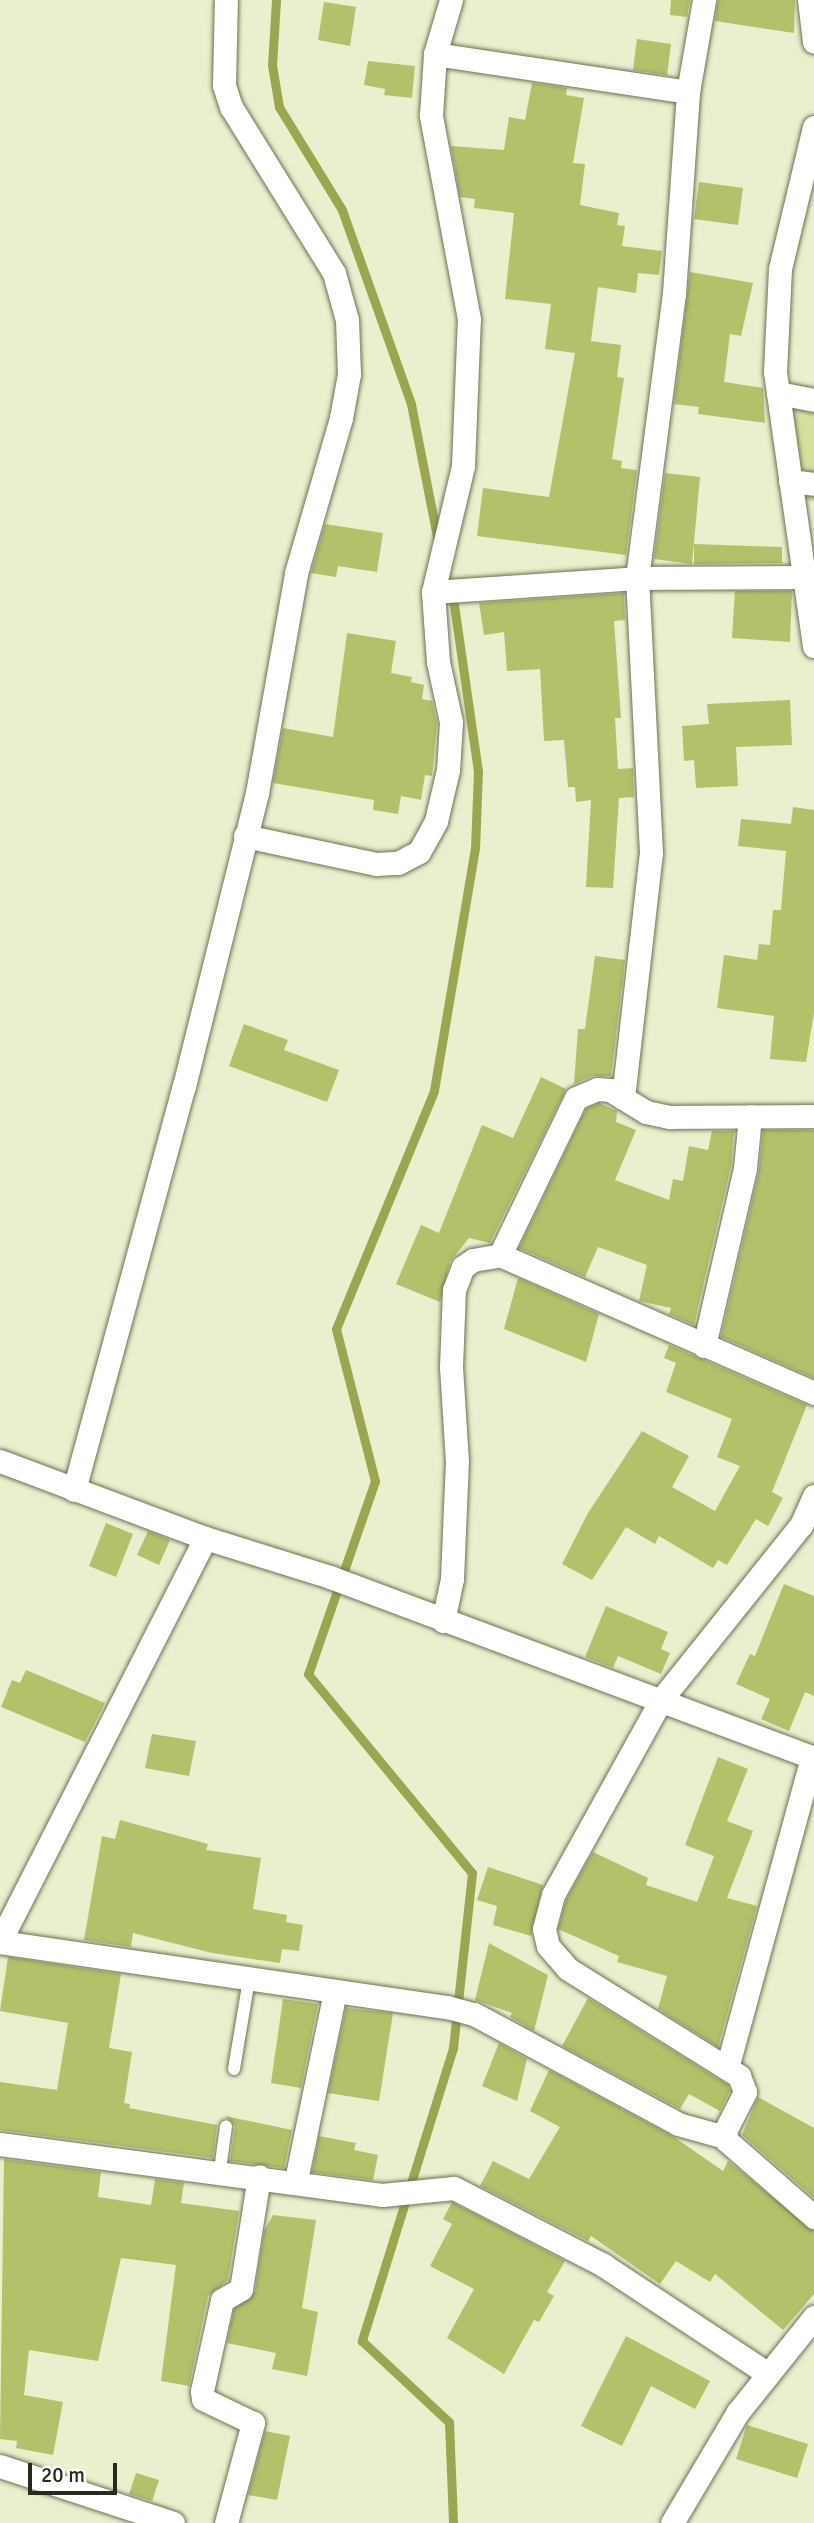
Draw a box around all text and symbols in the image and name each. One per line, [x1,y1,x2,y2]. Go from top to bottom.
scale bar [32,2450,121,2494]
text: 20 m [41,2462,85,2488]

